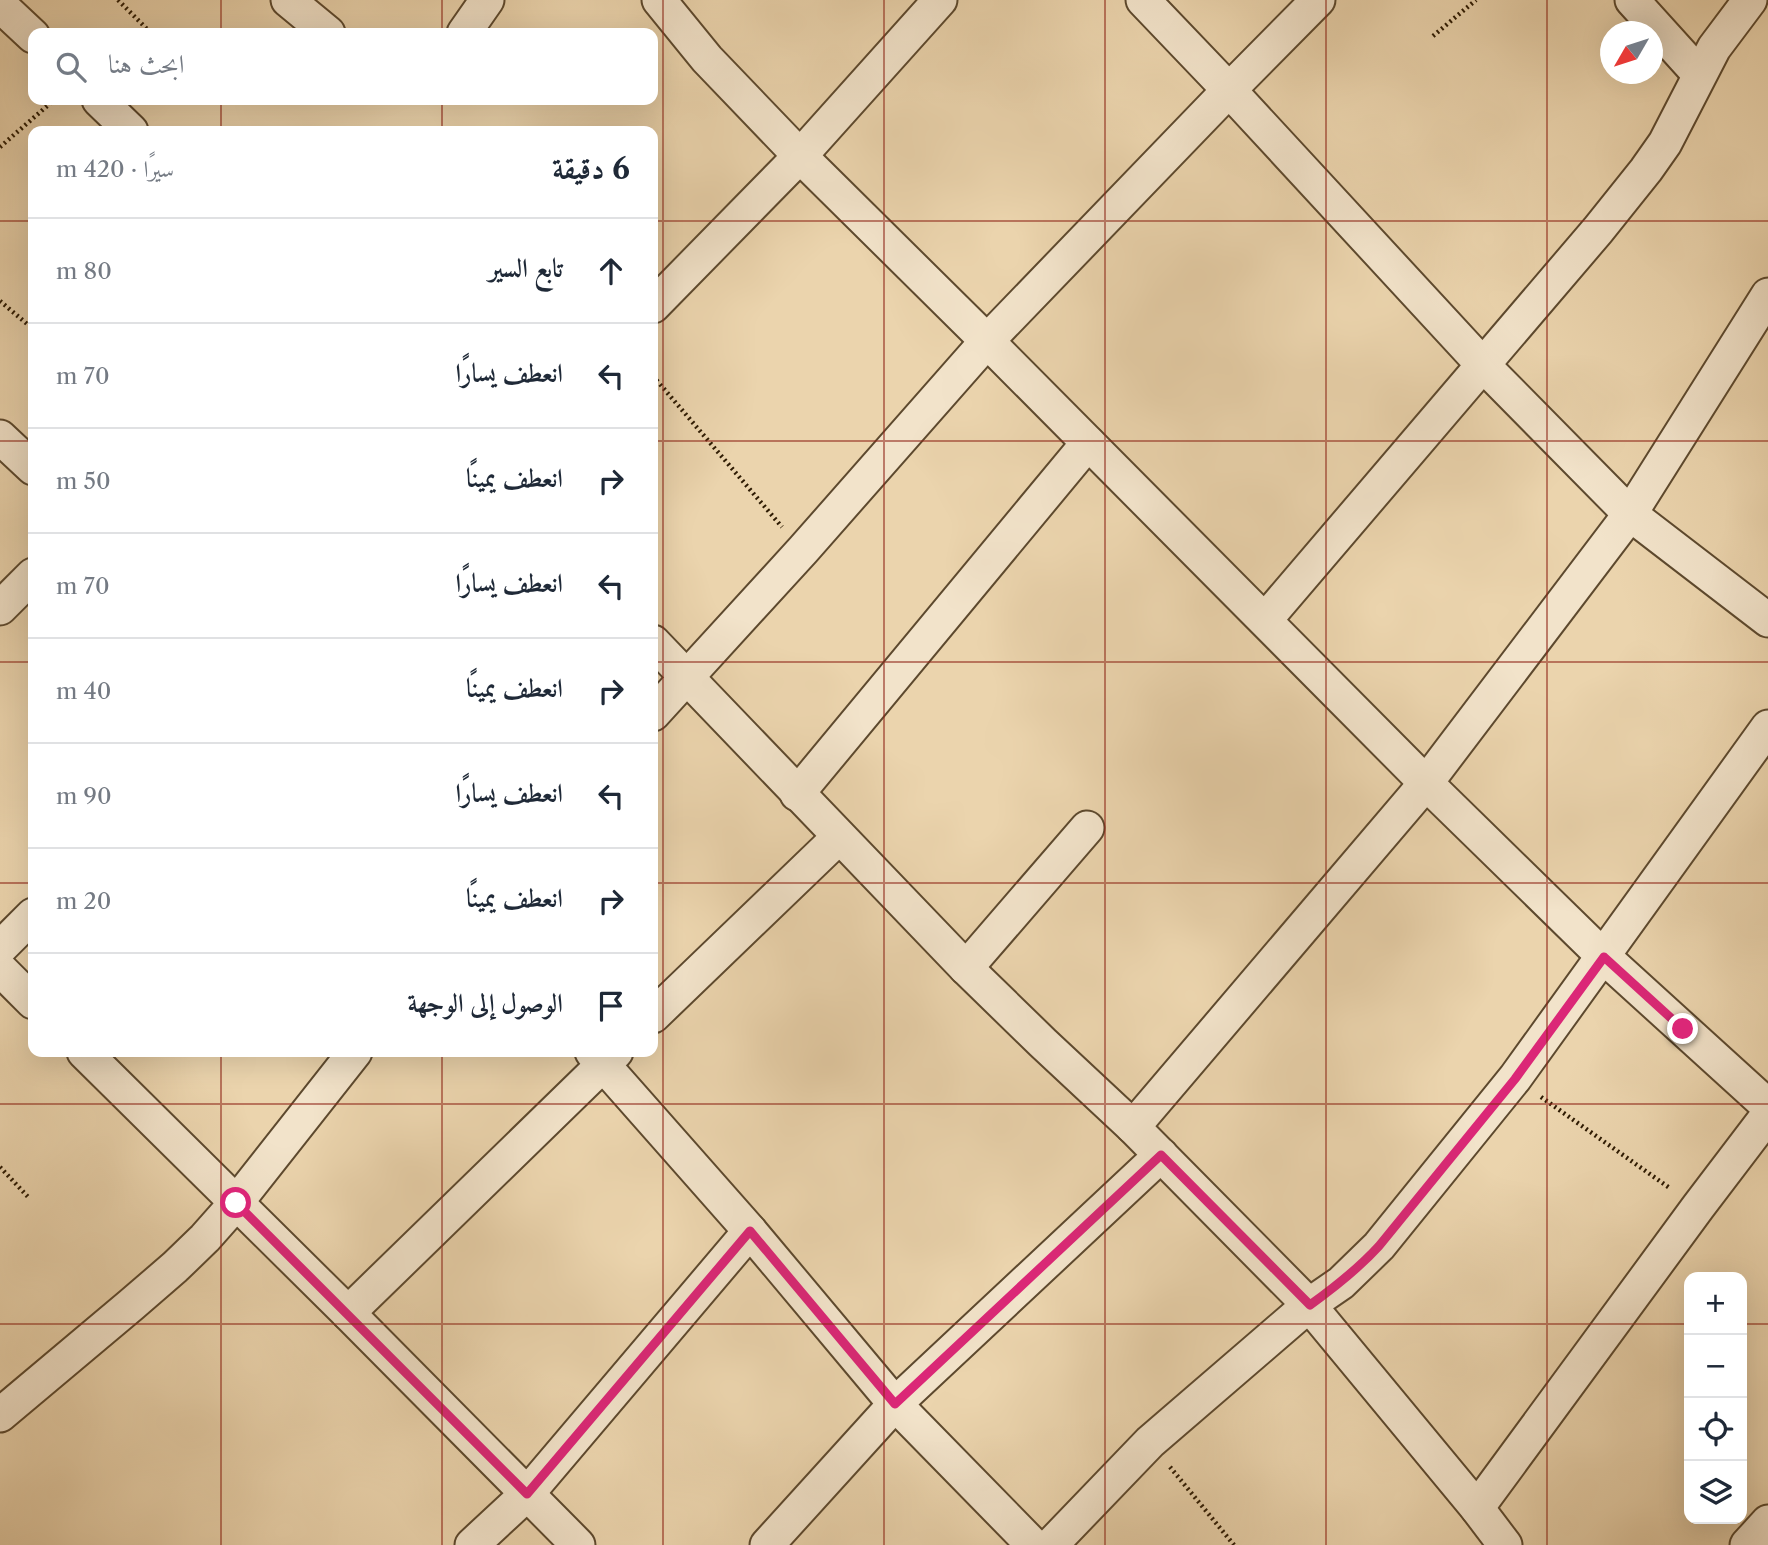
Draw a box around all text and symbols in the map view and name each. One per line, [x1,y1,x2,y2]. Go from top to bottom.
north arrow [1600,21,1663,84]
search box [28,28,658,105]
icon: search [52,48,90,86]
text: ابحث هنا [108,48,184,80]
text: 6 دقيقة [552,150,630,187]
text: سيرًا · 420 m [56,155,174,183]
text: تابع السير [489,252,563,284]
icon: ahead [592,252,630,290]
text: 80 m [56,257,112,285]
text: انعطف يسارًا [455,357,563,389]
icon: left [592,357,630,395]
text: 70 m [56,362,109,390]
text: انعطف يمينًا [466,462,563,494]
icon: right [592,462,630,500]
text: 50 m [56,467,111,495]
text: انعطف يسارًا [455,567,563,599]
icon: left [592,567,630,605]
text: 70 m [56,572,109,600]
text: انعطف يمينًا [466,672,563,704]
icon: right [592,672,630,710]
text: 40 m [56,677,111,705]
text: انعطف يسارًا [455,777,563,809]
icon: left [592,777,630,815]
text: 90 m [56,782,112,810]
text: انعطف يمينًا [466,882,563,914]
icon: right [592,882,630,920]
text: 20 m [56,887,111,915]
text: الوصول إلى الوجهة [408,987,563,1019]
icon: arrive [592,987,630,1025]
route end [1667,1013,1698,1044]
route start [220,1187,251,1218]
map controls [1684,1272,1747,1524]
button: + [1684,1272,1747,1335]
button: − [1684,1335,1747,1398]
button: locate [1684,1398,1747,1461]
button: layers [1684,1461,1747,1524]

